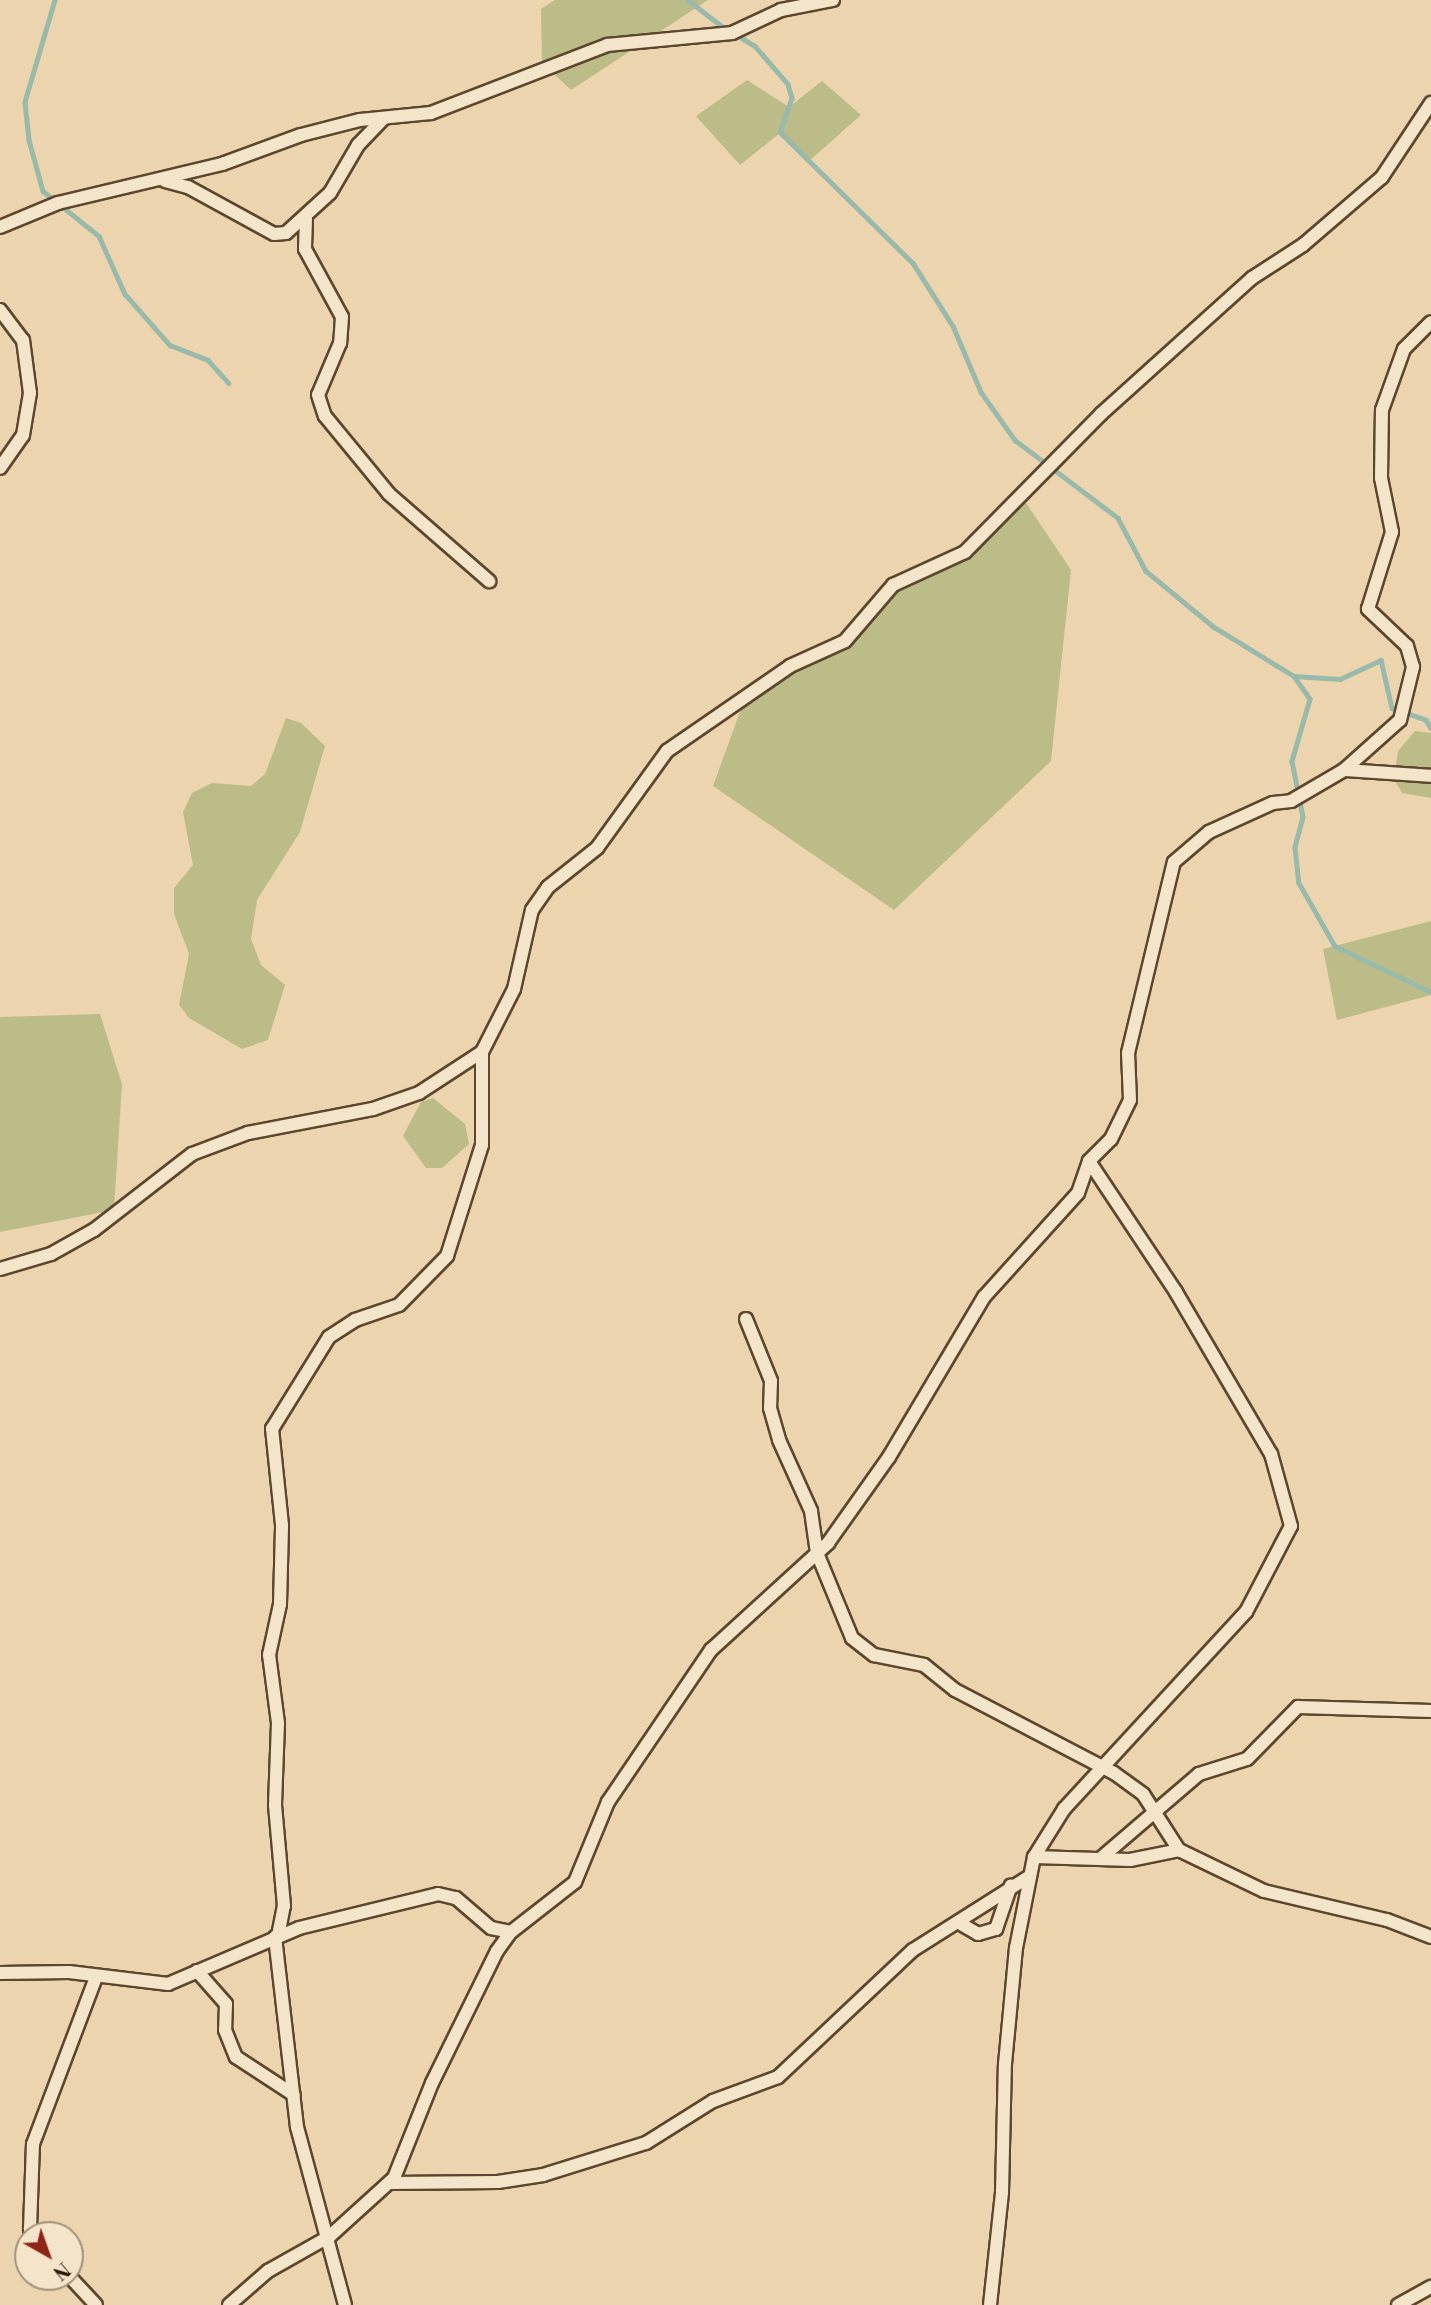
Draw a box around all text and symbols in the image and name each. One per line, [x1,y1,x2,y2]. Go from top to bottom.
north arrow [14,2221,84,2291]
text: N [48,2257,75,2285]

